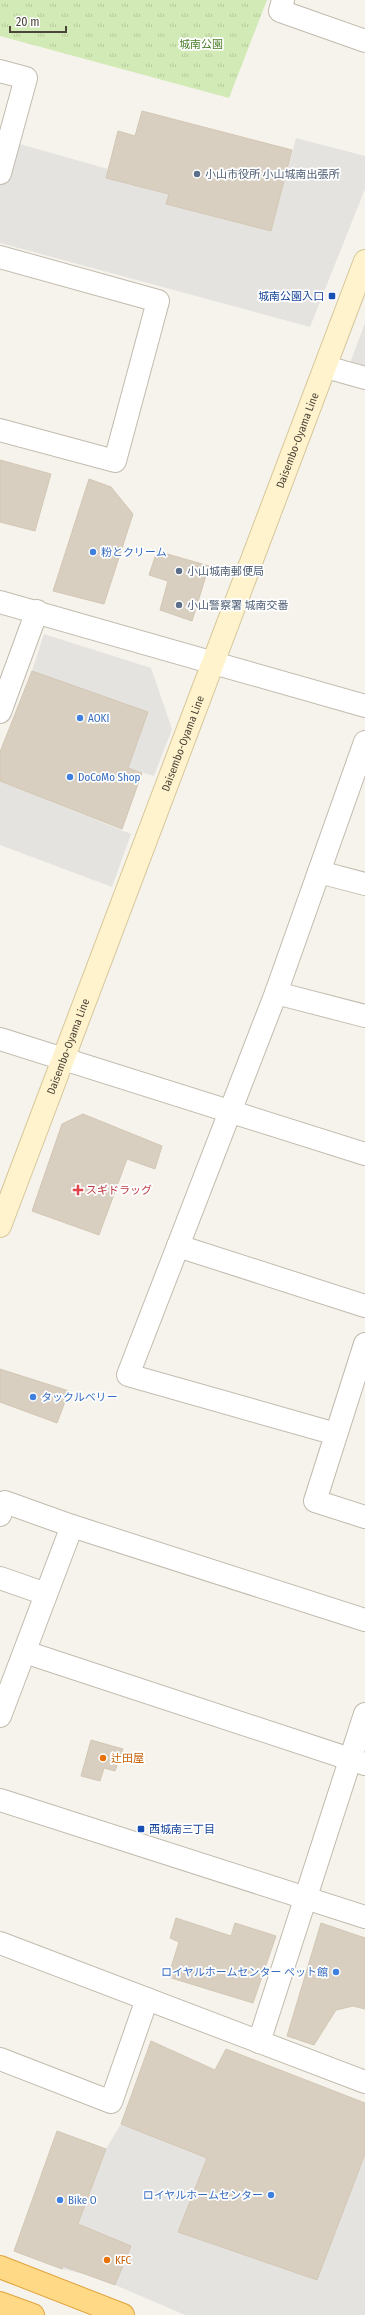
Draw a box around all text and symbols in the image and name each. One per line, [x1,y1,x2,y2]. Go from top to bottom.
scale bar [10,8,66,34]
text: 20 m [16,15,40,29]
park label: 城南公園 [179,38,223,51]
place label: 小山市役所 小山城南出張所 [205,168,341,181]
marker: 小山市役所 小山城南出張所 [192,169,202,179]
place label: 城南公園入口 [258,290,324,303]
marker: 城南公園入口 [327,291,337,301]
street label: Daisembo-Oyama Line [274,391,322,490]
place label: 粉とクリーム [101,546,167,559]
marker: 粉とクリーム [88,547,98,557]
place label: 小山城南郵便局 [187,565,264,578]
marker: 小山城南郵便局 [174,566,184,576]
place label: 小山警察署 城南交番 [187,599,289,612]
marker: 小山警察署 城南交番 [174,600,184,610]
street label: Daisembo-Oyama Line [159,694,207,793]
place label: AOKI [88,712,109,725]
marker: AOKI [75,713,85,723]
place label: DoCoMo Shop [78,771,141,784]
marker: DoCoMo Shop [65,772,75,782]
street label: Daisembo-Oyama Line [44,997,92,1096]
place label: スギドラッグ [86,1184,152,1197]
marker: スギドラッグ [73,1185,83,1195]
place label: タックルベリー [41,1391,118,1404]
marker: タックルベリー [28,1392,38,1402]
place label: 辻田屋 [111,1752,144,1765]
marker: 辻田屋 [98,1753,108,1763]
place label: 西城南三丁目 [149,1823,215,1836]
marker: 西城南三丁目 [136,1824,146,1834]
place label: ロイヤルホームセンター ペット館 [161,1966,328,1979]
marker: ロイヤルホームセンター ペット館 [331,1967,341,1977]
place label: ロイヤルホームセンター [143,2189,263,2202]
marker: ロイヤルホームセンター [266,2190,276,2200]
place label: Bike O [68,2194,97,2207]
marker: Bike O [55,2195,65,2205]
place label: KFC [115,2254,131,2267]
marker: KFC [102,2255,112,2265]

